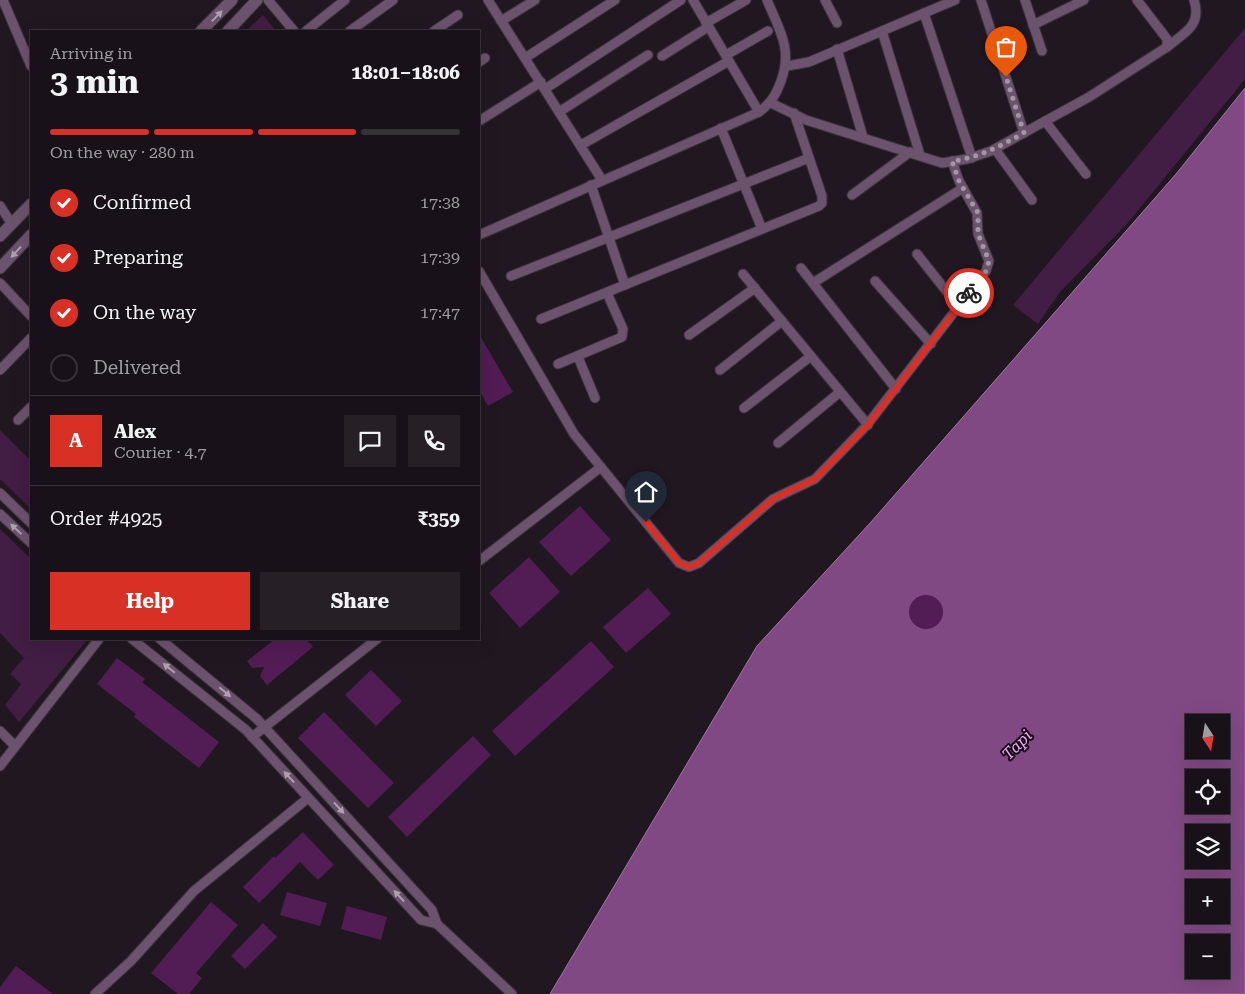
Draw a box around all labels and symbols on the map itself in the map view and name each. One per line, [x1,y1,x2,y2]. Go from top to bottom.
one-way arrow [211,10,223,22]
pin [985,26,1027,77]
one-way arrow [10,246,22,258]
courier [944,268,994,318]
pin [625,471,667,522]
one-way arrow [10,523,22,535]
one-way arrow [163,663,176,674]
one-way arrow [218,687,231,698]
north arrow [1185,714,1230,759]
water label: Tapi [998,726,1036,764]
one-way arrow [283,771,295,783]
one-way arrow [333,801,344,814]
one-way arrow [393,891,405,903]

